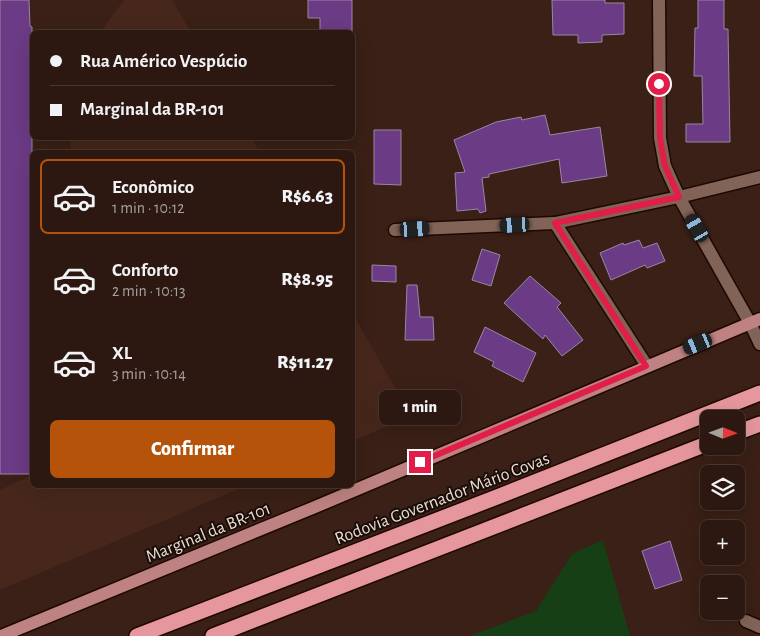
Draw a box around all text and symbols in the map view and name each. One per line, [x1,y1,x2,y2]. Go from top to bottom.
text: Rua Américo Vespúcio [80,52,248,71]
route start [648,73,670,95]
text: Marginal da BR-101 [80,100,225,119]
icon: car [52,174,97,219]
text: Econômico [112,178,194,197]
text: R$6.63 [281,187,333,206]
text: 1 min · 10:12 [112,200,184,216]
car [683,211,710,245]
car [499,217,530,233]
car [399,221,430,237]
icon: car [52,257,97,302]
text: Conforto [112,261,178,280]
text: R$8.95 [281,270,333,289]
text: 2 min · 10:13 [112,283,186,299]
car [681,331,714,357]
icon: car [52,340,97,385]
text: XL [112,344,132,363]
text: R$11.27 [277,353,333,372]
text: 3 min · 10:14 [112,366,186,382]
callout: 1 min [379,390,461,424]
text: 1 min [403,399,437,415]
north arrow [700,410,745,455]
map controls [700,410,745,620]
button: Confirmar [50,420,335,478]
street label: Rodovia Governador Mário Covas [333,450,552,548]
route end [409,451,431,473]
button: layers [700,465,745,510]
street label: Marginal da BR-101 [144,500,273,566]
button: + [700,520,745,565]
button: − [700,575,745,620]

